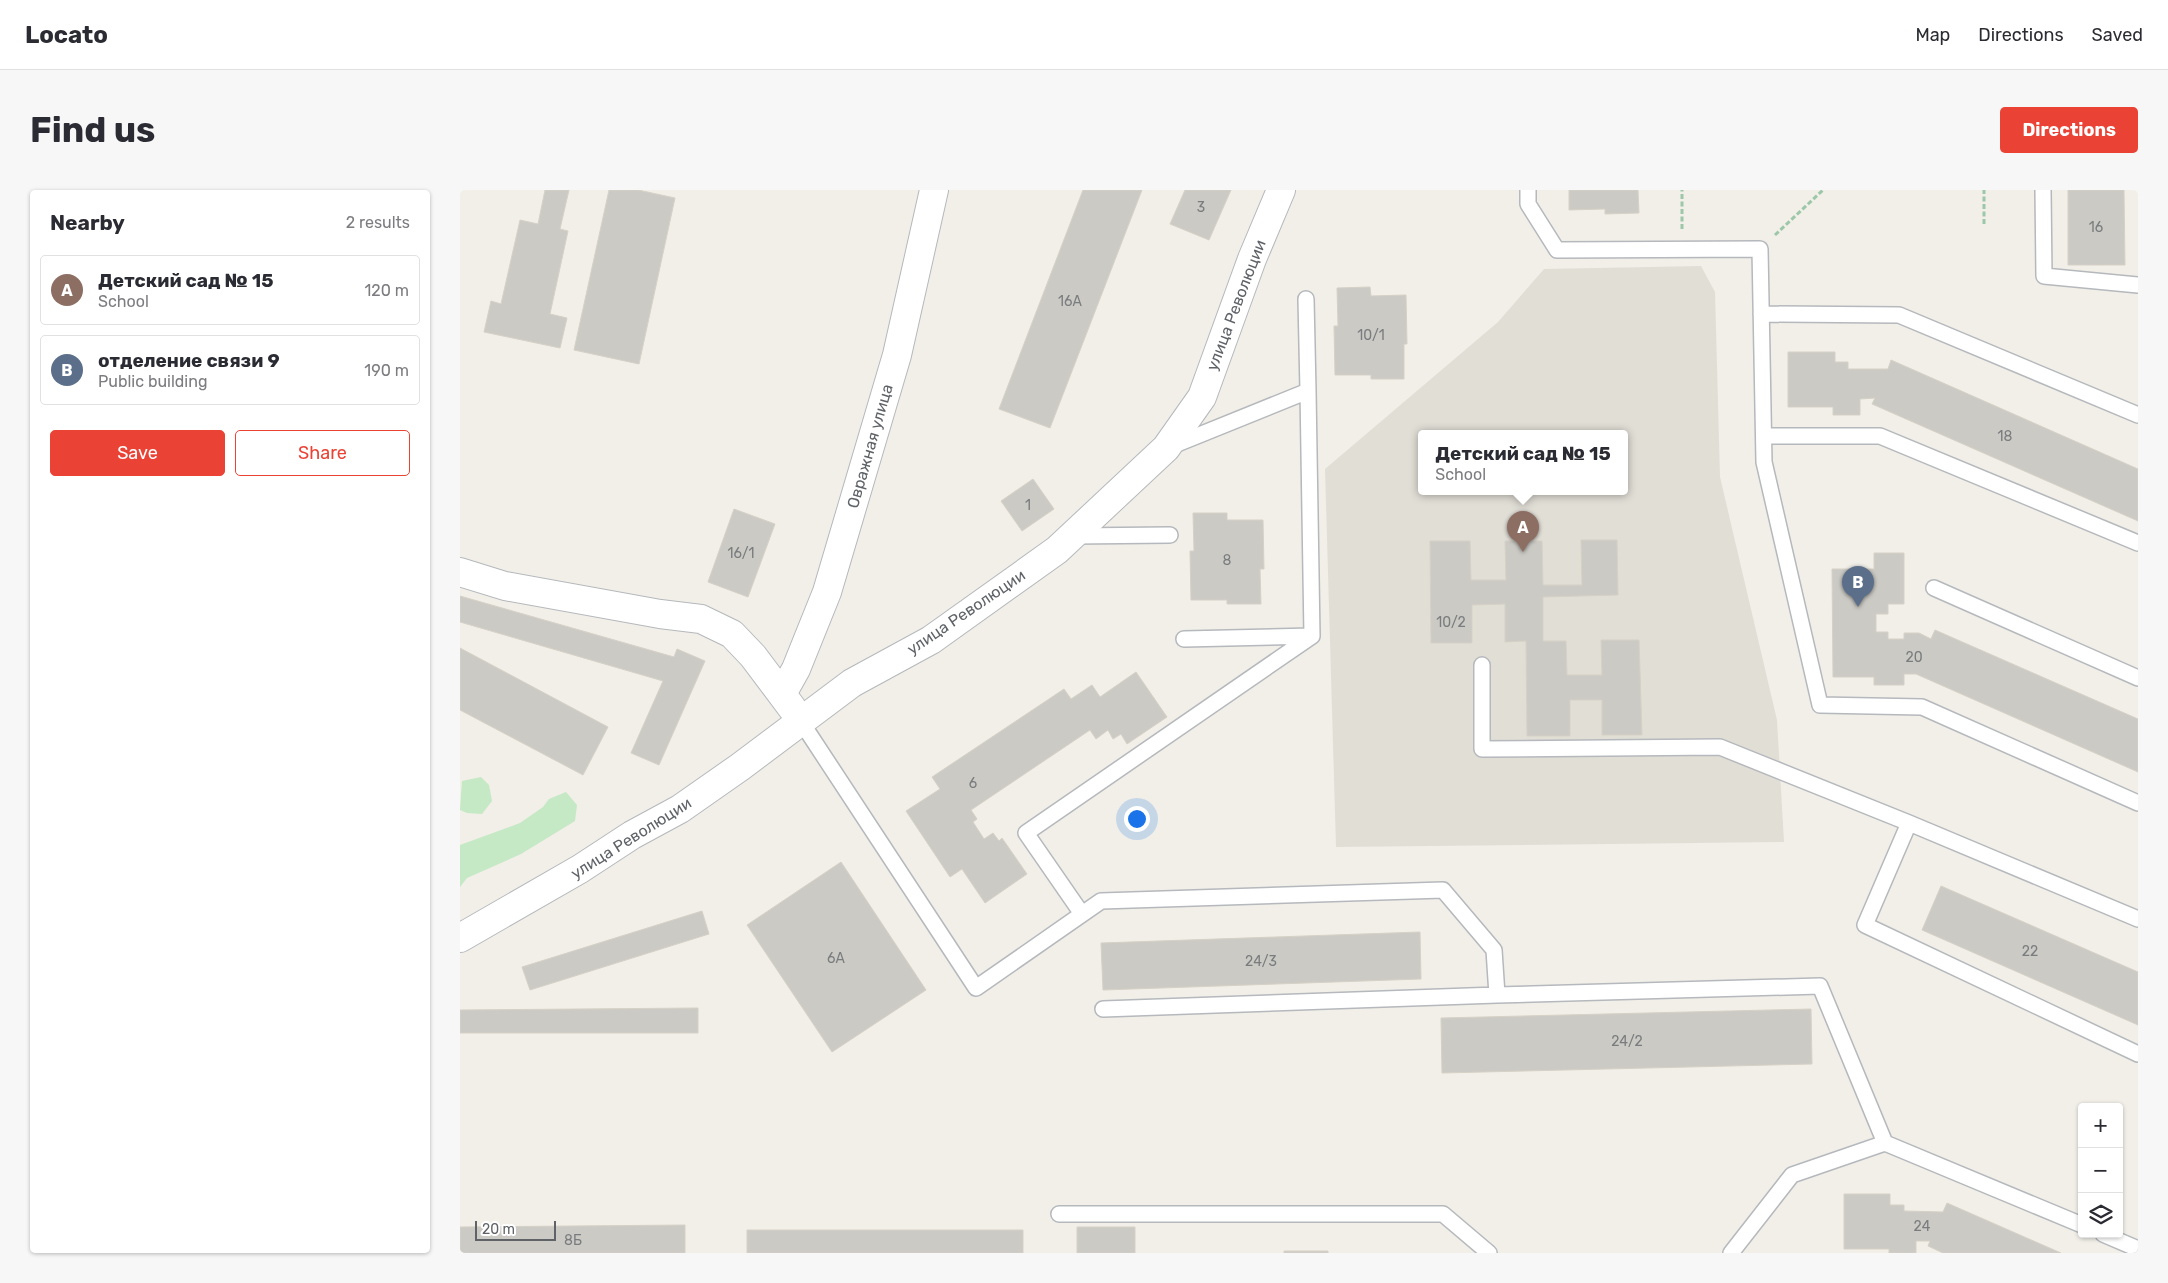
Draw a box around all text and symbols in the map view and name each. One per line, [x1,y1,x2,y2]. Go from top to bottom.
text: Locato [25,21,108,49]
text: Map [1915,24,1950,46]
text: Directions [1978,24,2064,46]
text: Saved [2092,24,2143,46]
button: Directions [2000,107,2138,153]
text: Find us [30,109,155,151]
house number: 3 [1197,199,1205,216]
text: Nearby [50,210,125,235]
text: 2 results [346,213,410,232]
house number: 16 [2089,219,2103,236]
street label: улица Революции [1202,237,1270,373]
text: Детский сад № 15 [98,269,274,292]
text: A [61,281,73,300]
text: 120 m [364,281,409,300]
text: School [98,292,149,311]
house number: 16А [1058,293,1083,310]
house number: 10/1 [1357,327,1385,344]
text: отделение связи 9 [98,349,280,372]
text: B [61,361,73,380]
text: 190 m [364,361,409,380]
text: Public building [98,372,208,391]
street label: Овражная улица [843,382,897,510]
house number: 18 [1998,428,2013,445]
button: Save [50,430,225,476]
button: Share [235,430,410,476]
popup [1418,430,1628,495]
text: Детский сад № 15 [1435,442,1611,465]
text: School [1435,465,1486,484]
house number: 1 [1025,497,1031,514]
pin: A [1507,511,1539,552]
house number: 16/1 [727,545,755,562]
house number: 8 [1223,552,1232,569]
street label: улица Революции [903,565,1029,659]
pin: B [1842,566,1874,607]
house number: 10/2 [1436,614,1466,631]
house number: 20 [1905,649,1923,666]
house number: 6 [969,775,977,792]
street label: улица Революции [567,793,695,883]
your location [1124,806,1150,832]
house number: 22 [2022,943,2038,960]
house number: 6А [827,950,846,967]
house number: 24/3 [1245,953,1277,970]
house number: 24/2 [1611,1033,1643,1050]
map controls [2078,1103,2123,1238]
button: + [2078,1103,2123,1148]
button: − [2078,1148,2123,1193]
button: layers [2078,1193,2123,1238]
scale bar [475,1218,556,1241]
house number: 24 [1914,1218,1931,1235]
text: 20 m [482,1221,515,1238]
house number: 8Б [564,1232,582,1249]

